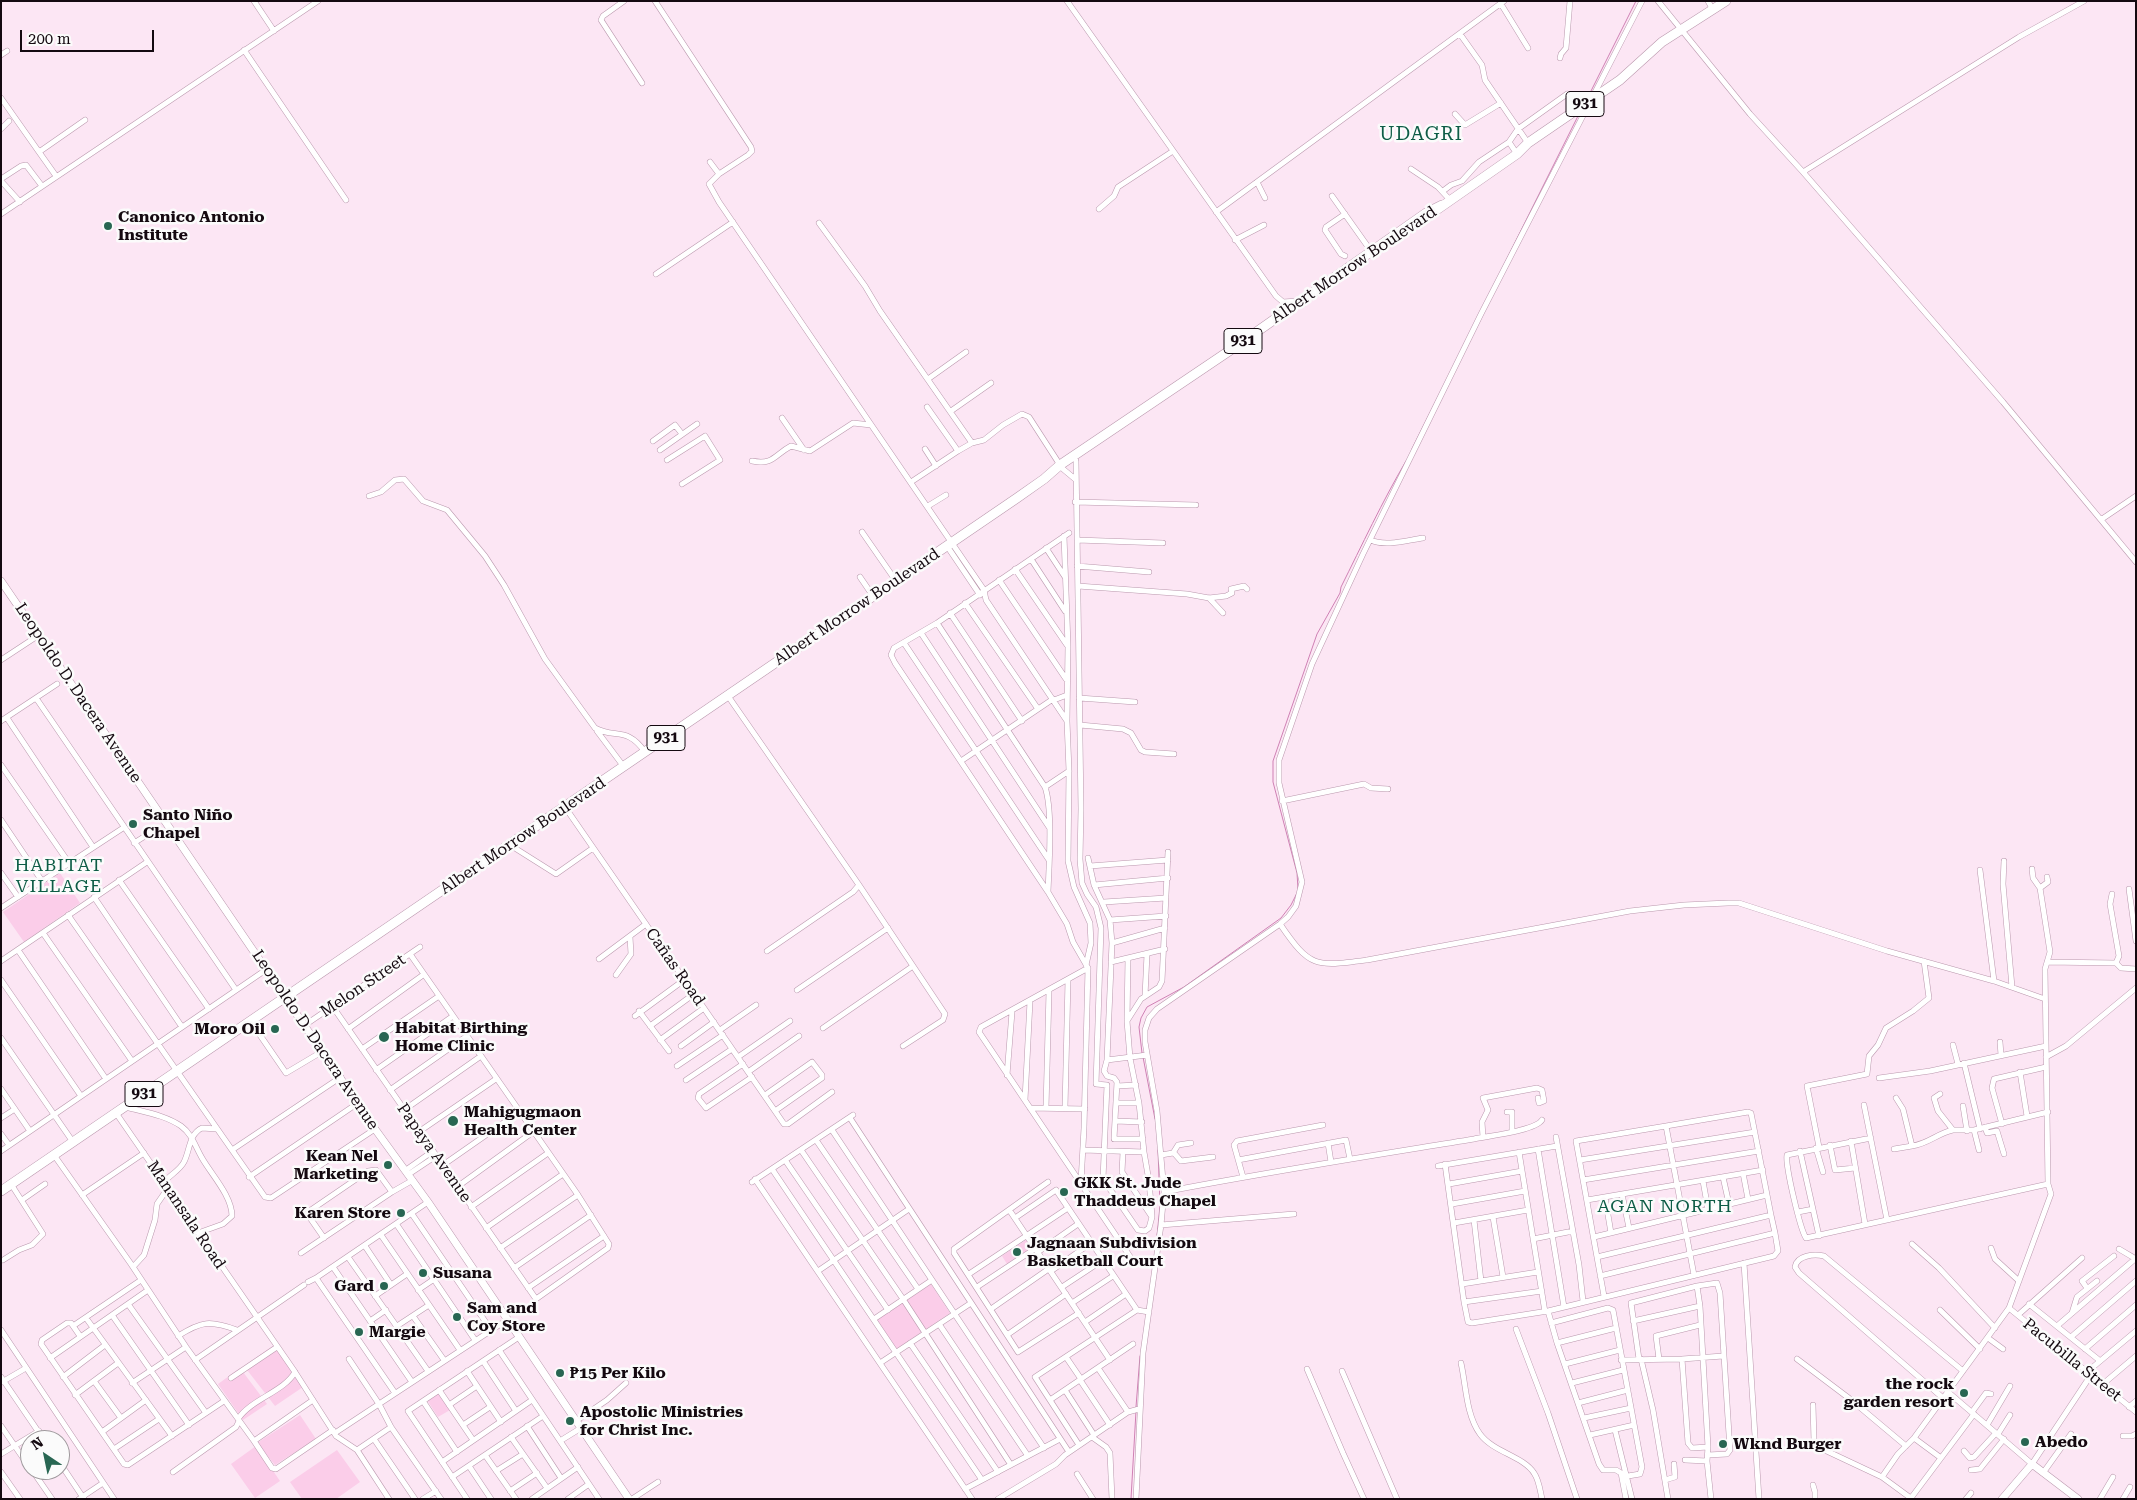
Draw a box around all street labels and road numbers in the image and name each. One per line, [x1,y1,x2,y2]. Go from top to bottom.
road number: 931 [1566,92,1604,116]
street label: Albert Morrow Boulevard [1268,202,1440,328]
road number: 931 [1224,328,1262,354]
street label: Albert Morrow Boulevard [771,544,943,670]
street label: Leopoldo D. Dacera Avenue [11,600,145,786]
road number: 931 [647,726,685,750]
street label: Albert Morrow Boulevard [437,773,609,899]
street label: Cañas Road [641,925,709,1009]
street label: Leopoldo D. Dacera Avenue [248,947,382,1133]
street label: Melon Street [317,950,409,1022]
road number: 931 [125,1082,163,1106]
street label: Papaya Avenue [393,1100,475,1206]
street label: Manansala Road [143,1157,229,1273]
street label: Pacubilla Street [2019,1314,2125,1406]

